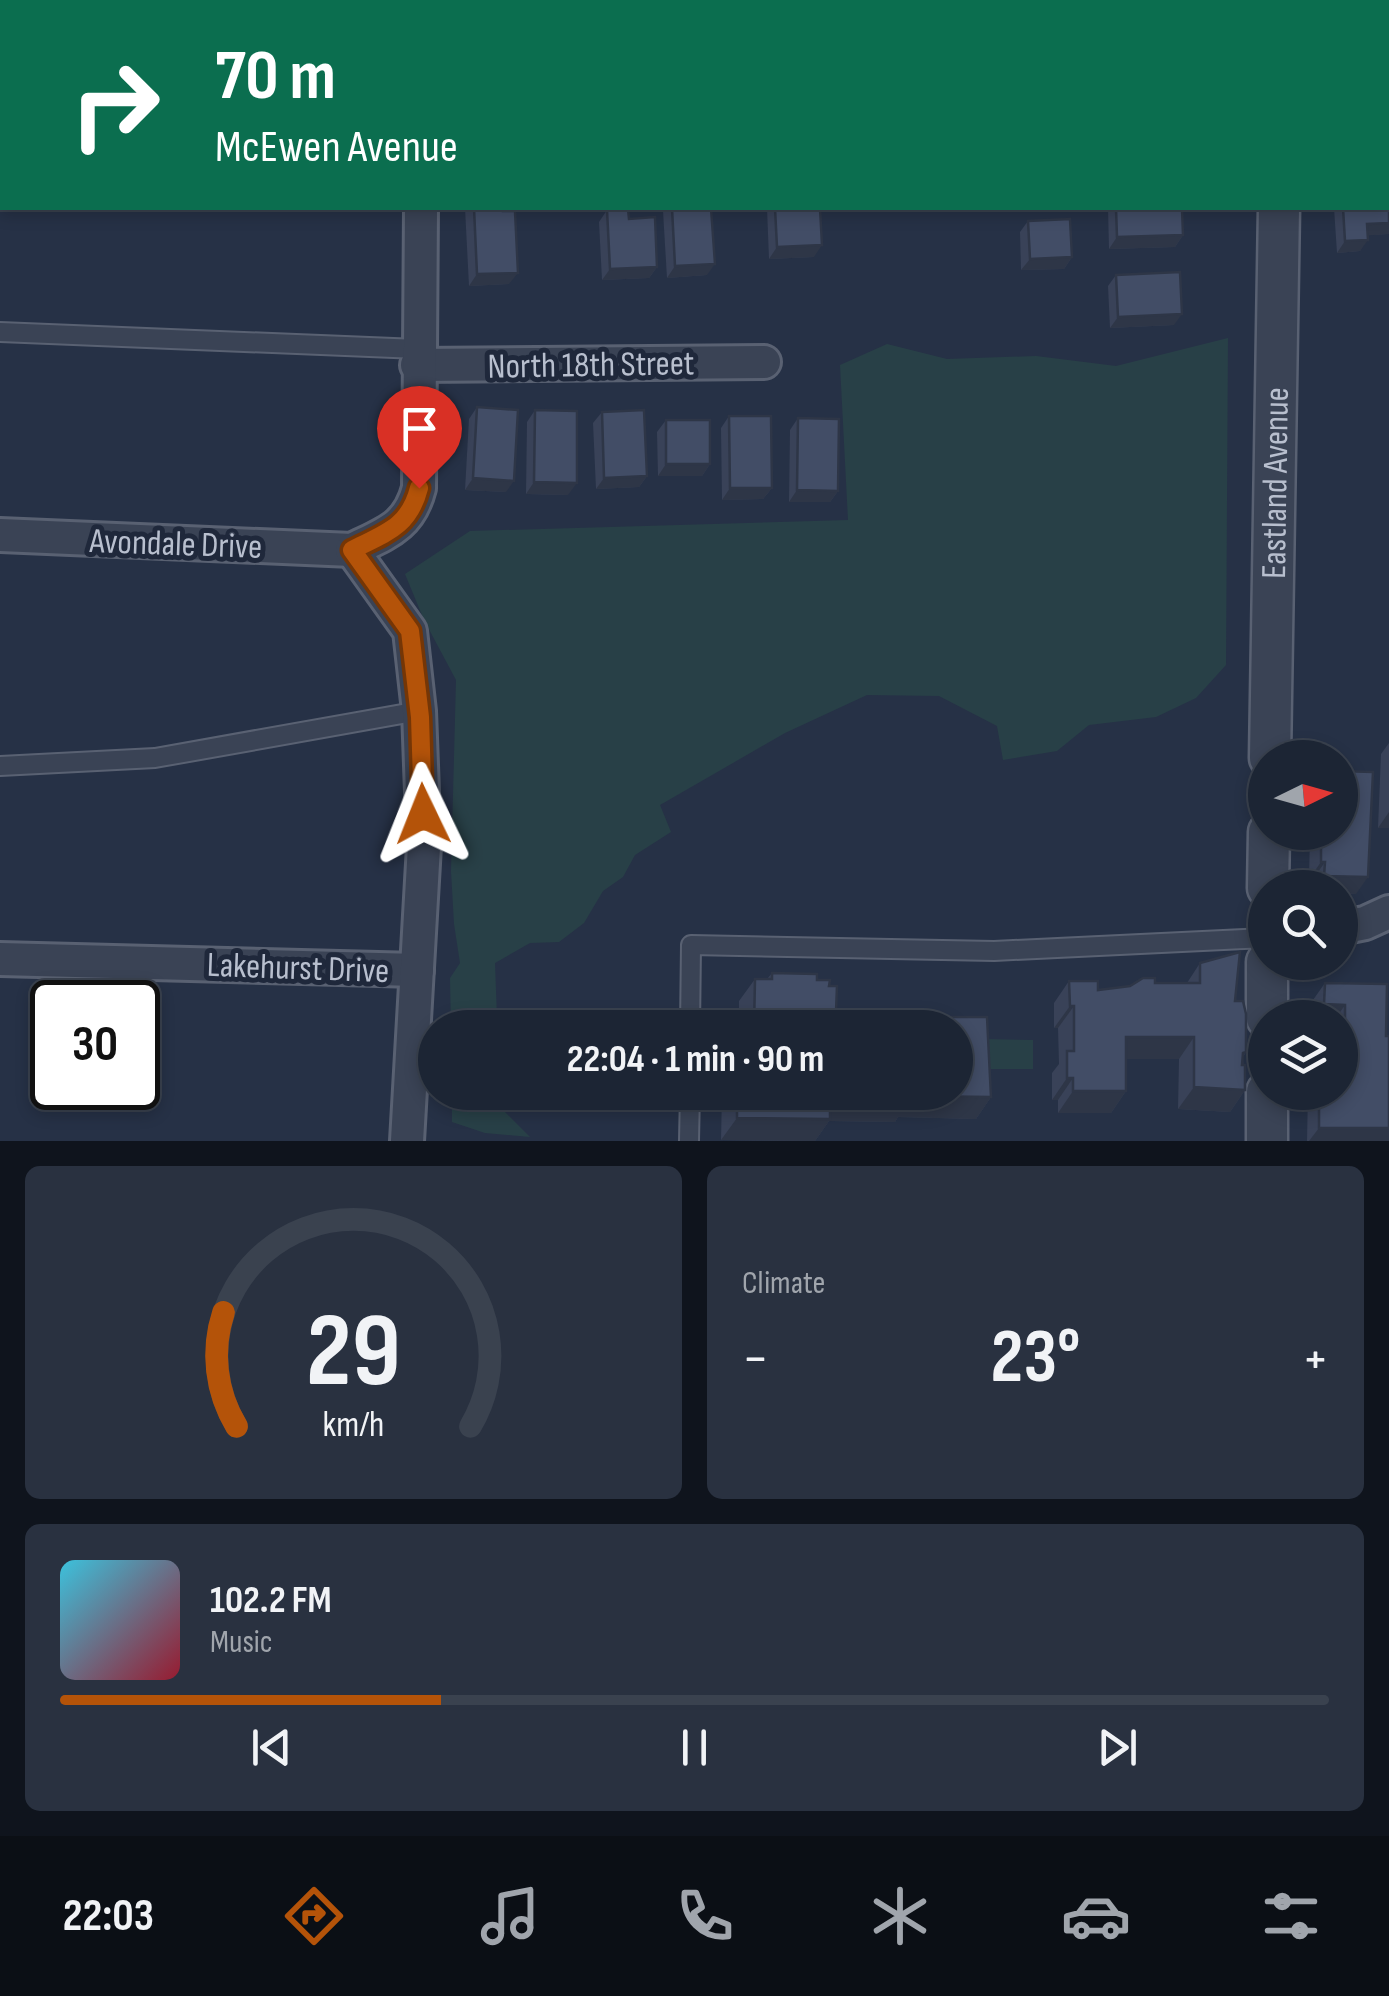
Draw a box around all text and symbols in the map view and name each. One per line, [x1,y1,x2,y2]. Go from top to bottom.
text: 70 m [215,35,336,119]
icon: right [50,40,180,170]
text: McEwen Avenue [215,120,458,175]
street label: North 18th Street [487,342,695,389]
pin [377,386,462,489]
street label: Eastland Avenue [1253,387,1299,579]
icon: arrive [392,401,447,456]
street label: Avondale Drive [88,520,263,569]
north arrow [1248,740,1358,850]
map controls [1248,740,1358,1110]
position arrow [371,762,475,866]
button: search [1248,870,1358,980]
street label: Lakehurst Drive [206,944,390,993]
speed limit sign: 30 [30,980,160,1110]
button: layers [1248,1000,1358,1110]
text: 22:04 · 1 min · 90 m [567,1037,824,1082]
text: Climate [742,1264,825,1303]
text: 29 [306,1290,401,1415]
text: 23° [990,1313,1081,1404]
text: − [742,1326,769,1393]
text: + [1302,1326,1329,1393]
text: km/h [323,1404,384,1447]
text: 102.2 FM [210,1578,332,1623]
text: Music [210,1623,273,1662]
icon: previous [244,1720,299,1775]
icon: pause [667,1720,722,1775]
icon: next [1090,1720,1145,1775]
icon: directions [279,1881,349,1951]
icon: music [475,1881,545,1951]
icon: phone [670,1881,740,1951]
icon: climate [865,1881,935,1951]
icon: car [1061,1881,1131,1951]
icon: filters [1256,1881,1326,1951]
text: 22:03 [63,1889,154,1944]

